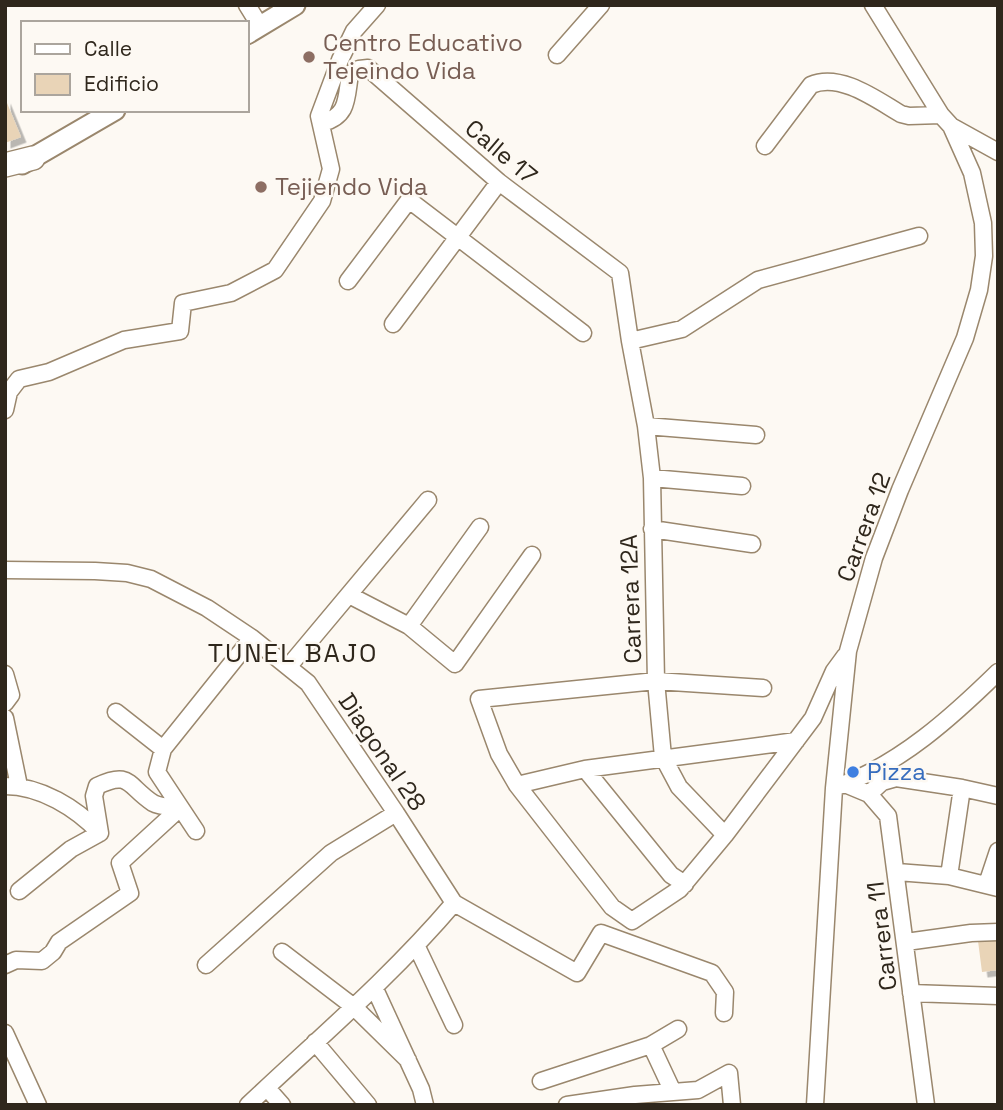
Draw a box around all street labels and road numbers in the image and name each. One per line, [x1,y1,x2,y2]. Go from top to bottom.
street label: Calle 17 [459,112,544,191]
street label: Carrera 12 [829,468,898,586]
street label: Carrera 12A [613,534,648,664]
street label: Diagonal 28 [332,687,433,817]
street label: Carrera 11 [859,880,904,992]

